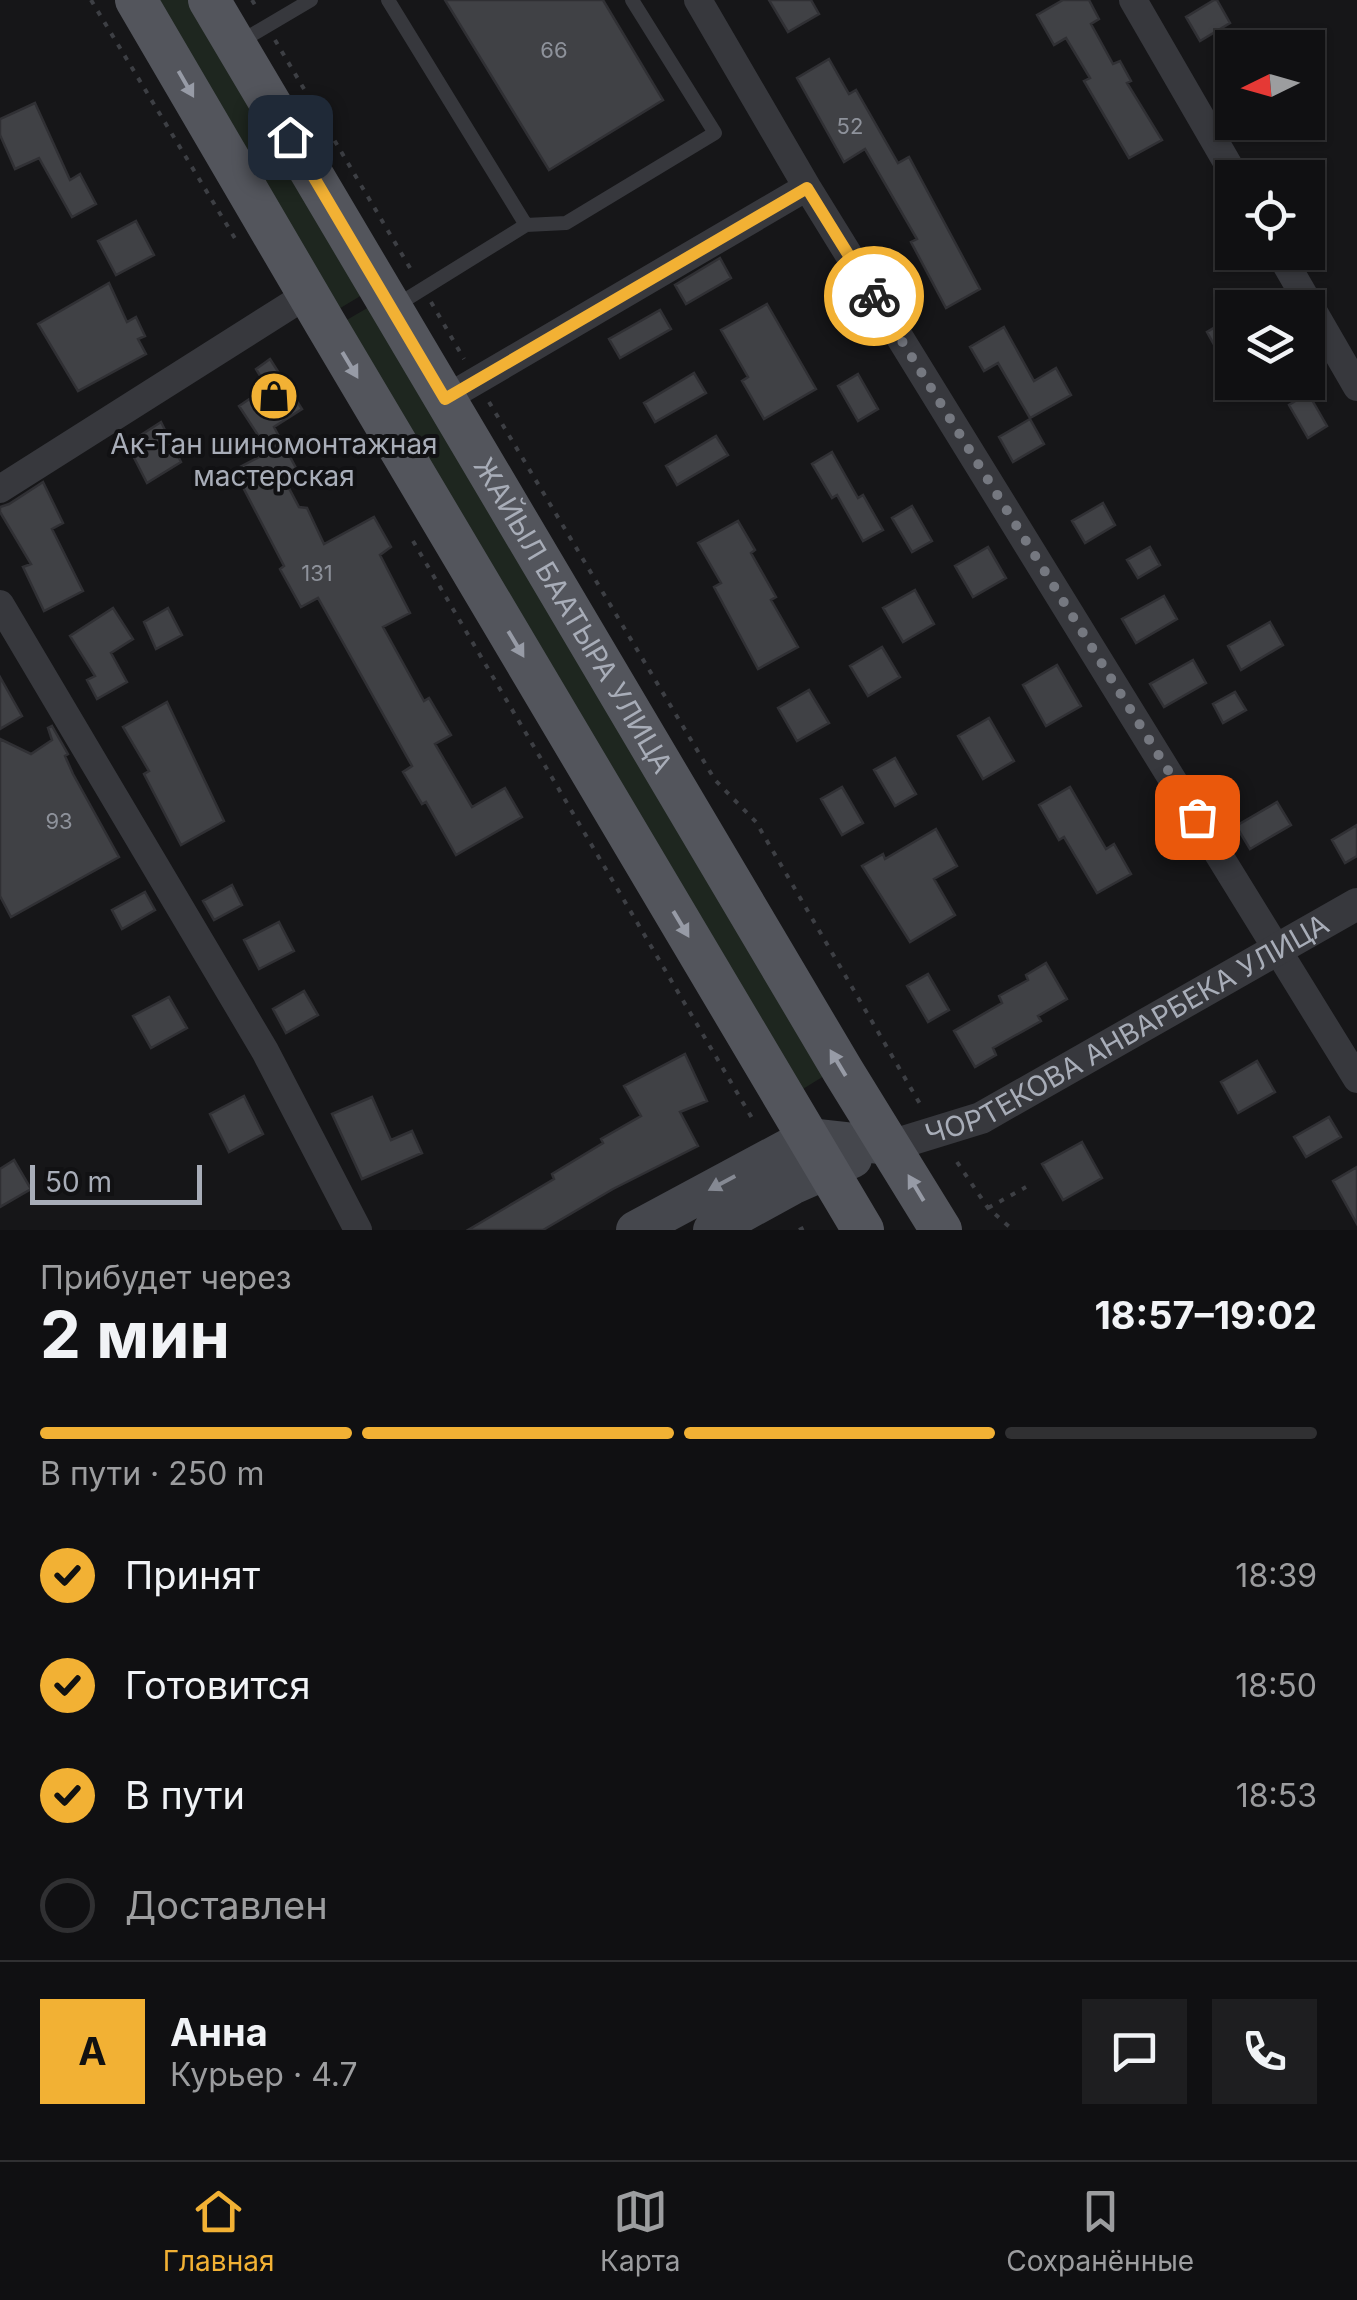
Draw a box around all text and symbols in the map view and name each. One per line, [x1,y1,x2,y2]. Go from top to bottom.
north arrow [1215,30,1325,140]
map controls [1215,30,1325,400]
house number: 66 [540,37,568,63]
one-way arrow [176,70,194,98]
pin [248,95,333,180]
icon: home [263,110,318,165]
house number: 52 [837,113,863,139]
button: locate [1215,160,1325,270]
courier [824,246,924,346]
icon: bike [847,269,902,324]
button: layers [1215,290,1325,400]
one-way arrow [341,351,358,379]
shop icon: Ак-Тан шиномонтажная мастерская [248,370,300,422]
place label: Ак-Тан шиномонтажная мастерская [110,427,438,493]
street label: ЖАЙЫЛ БААТЫРА УЛИЦА [467,451,680,779]
house number: 131 [301,560,333,586]
one-way arrow [507,630,524,658]
pin [1155,775,1240,860]
icon: bag [1170,790,1225,845]
house number: 93 [45,808,73,834]
street label: ЧОРТЕКОВА АНВАРБЕКА УЛИЦА [921,907,1334,1151]
one-way arrow [672,910,690,938]
one-way arrow [830,1049,847,1077]
scale bar [30,1160,202,1204]
text: 50 m [45,1165,112,1199]
one-way arrow [907,1174,925,1202]
one-way arrow [707,1175,736,1192]
text: Прибудет через [40,1258,292,1297]
text: 18:57–19:02 [1094,1292,1317,1338]
text: 2 мин [40,1295,230,1374]
text: В пути · 250 m [40,1454,264,1493]
icon: check [40,1548,95,1603]
text: Принят [125,1552,260,1598]
text: 18:39 [1235,1556,1317,1595]
icon: check [40,1658,95,1713]
text: Готовится [125,1662,310,1708]
text: 18:50 [1235,1666,1317,1705]
icon: check [40,1768,95,1823]
text: В пути [125,1772,245,1818]
text: 18:53 [1236,1776,1317,1815]
text: Доставлен [125,1882,328,1928]
button: chat [1082,1999,1187,2104]
button: phone [1212,1999,1317,2104]
text: Анна [170,2009,268,2055]
text: А [78,2028,107,2074]
text: Курьер · 4.7 [170,2055,358,2094]
tab: Главная [163,2184,274,2278]
tab: Карта [600,2184,681,2278]
tab: Сохранённые [1006,2184,1194,2278]

